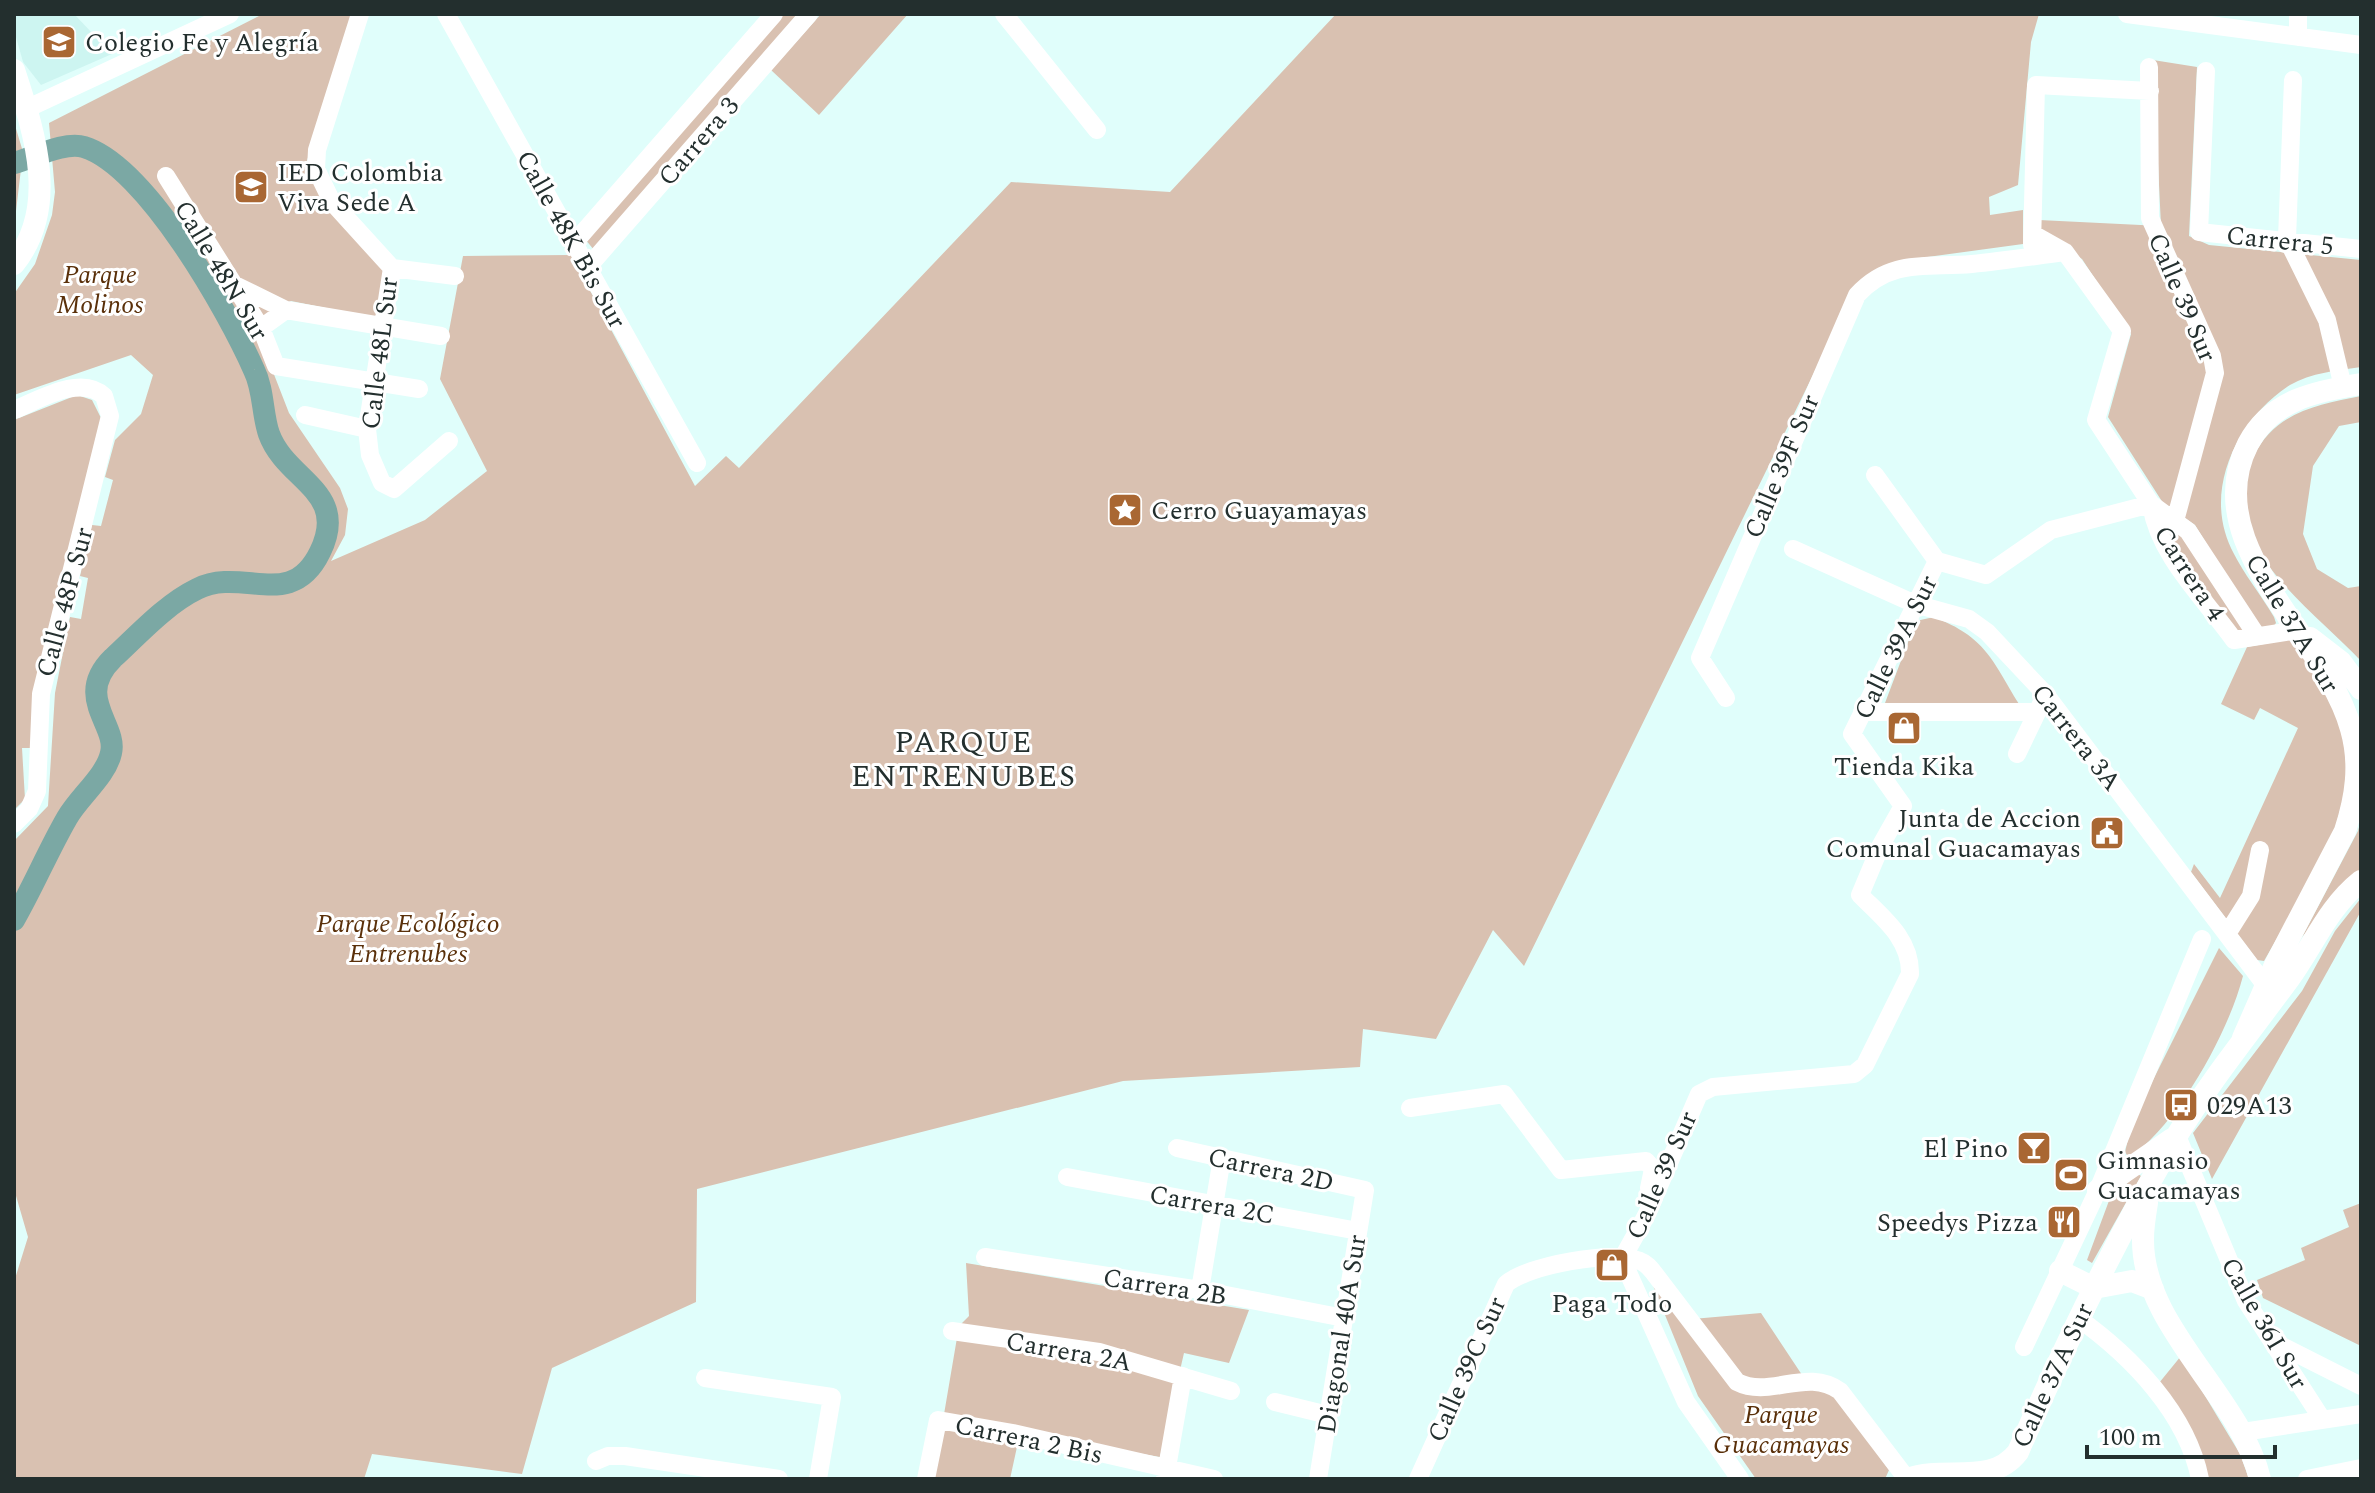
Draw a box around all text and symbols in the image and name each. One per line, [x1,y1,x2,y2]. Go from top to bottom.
school or university icon: Colegio Fe y Alegría [40,23,78,61]
place label: Colegio Fe y Alegría [85,23,319,63]
street label: Carrera 3 [648,88,749,195]
street label: Calle 48K Bis Sur [505,143,637,336]
place label: IED Colombia Viva Sede A [277,153,443,223]
school or university icon: IED Colombia Viva Sede A [232,168,270,206]
street label: Calle 48N Sur [163,193,279,348]
street label: Carrera 5 [2224,215,2336,267]
street label: Calle 39 Sur [2137,226,2227,368]
park label: Parque Molinos [57,255,143,325]
street label: Calle 48L Sur [351,275,409,432]
street label: Calle 39F Sur [1734,388,1830,545]
place icon: Cerro Guayamayas [1106,491,1144,529]
place label: Cerro Guayamayas [1151,491,1367,531]
street label: Carrera 4 [2143,518,2235,630]
street label: Calle 48P Sur [26,523,104,682]
street label: Calle 37A Sur [2235,546,2350,701]
street label: Calle 39A Sur [1844,568,1948,727]
street label: Carrera 3A [2021,675,2131,800]
shop icon: Tienda Kika [1885,709,1923,747]
district label: PARQUE ENTRENUBES [851,720,1077,800]
place label: Tienda Kika [1834,747,1975,787]
place label: Junta de Accion Comunal Guacamayas [1826,799,2081,869]
public building icon: Junta de Accion Comunal Guacamayas [2088,814,2126,852]
park label: Parque Ecológico Entrenubes [316,904,500,974]
bus stop icon: 029A13 [2162,1086,2200,1124]
place label: 029A13 [2207,1086,2292,1126]
street label: Calle 39 Sur [1616,1105,1708,1246]
place label: El Pino [1923,1129,2008,1169]
bar icon: El Pino [2015,1129,2053,1167]
street label: Carrera 2D [1204,1137,1337,1203]
place label: Gimnasio Guacamayas [2097,1141,2241,1211]
sports icon: Gimnasio Guacamayas [2052,1156,2090,1194]
street label: Carrera 2C [1146,1174,1278,1236]
place label: Speedys Pizza [1877,1203,2038,1243]
restaurant icon: Speedys Pizza [2045,1203,2083,1241]
street label: Diagonal 40A Sur [1306,1232,1377,1437]
shop icon: Paga Todo [1593,1246,1631,1284]
street label: Calle 36I Sur [2210,1250,2318,1397]
street label: Carrera 2B [1100,1257,1230,1316]
place label: Paga Todo [1552,1284,1672,1324]
street label: Calle 39C Sur [1417,1290,1517,1449]
street label: Calle 37A Sur [2002,1296,2104,1455]
street label: Carrera 2A [1003,1321,1135,1383]
park label: Parque Guacamayas [1713,1395,1849,1465]
street label: Carrera 2 Bis [951,1405,1107,1475]
scale bar [2087,1409,2275,1459]
text: 100 m [2099,1420,2162,1456]

